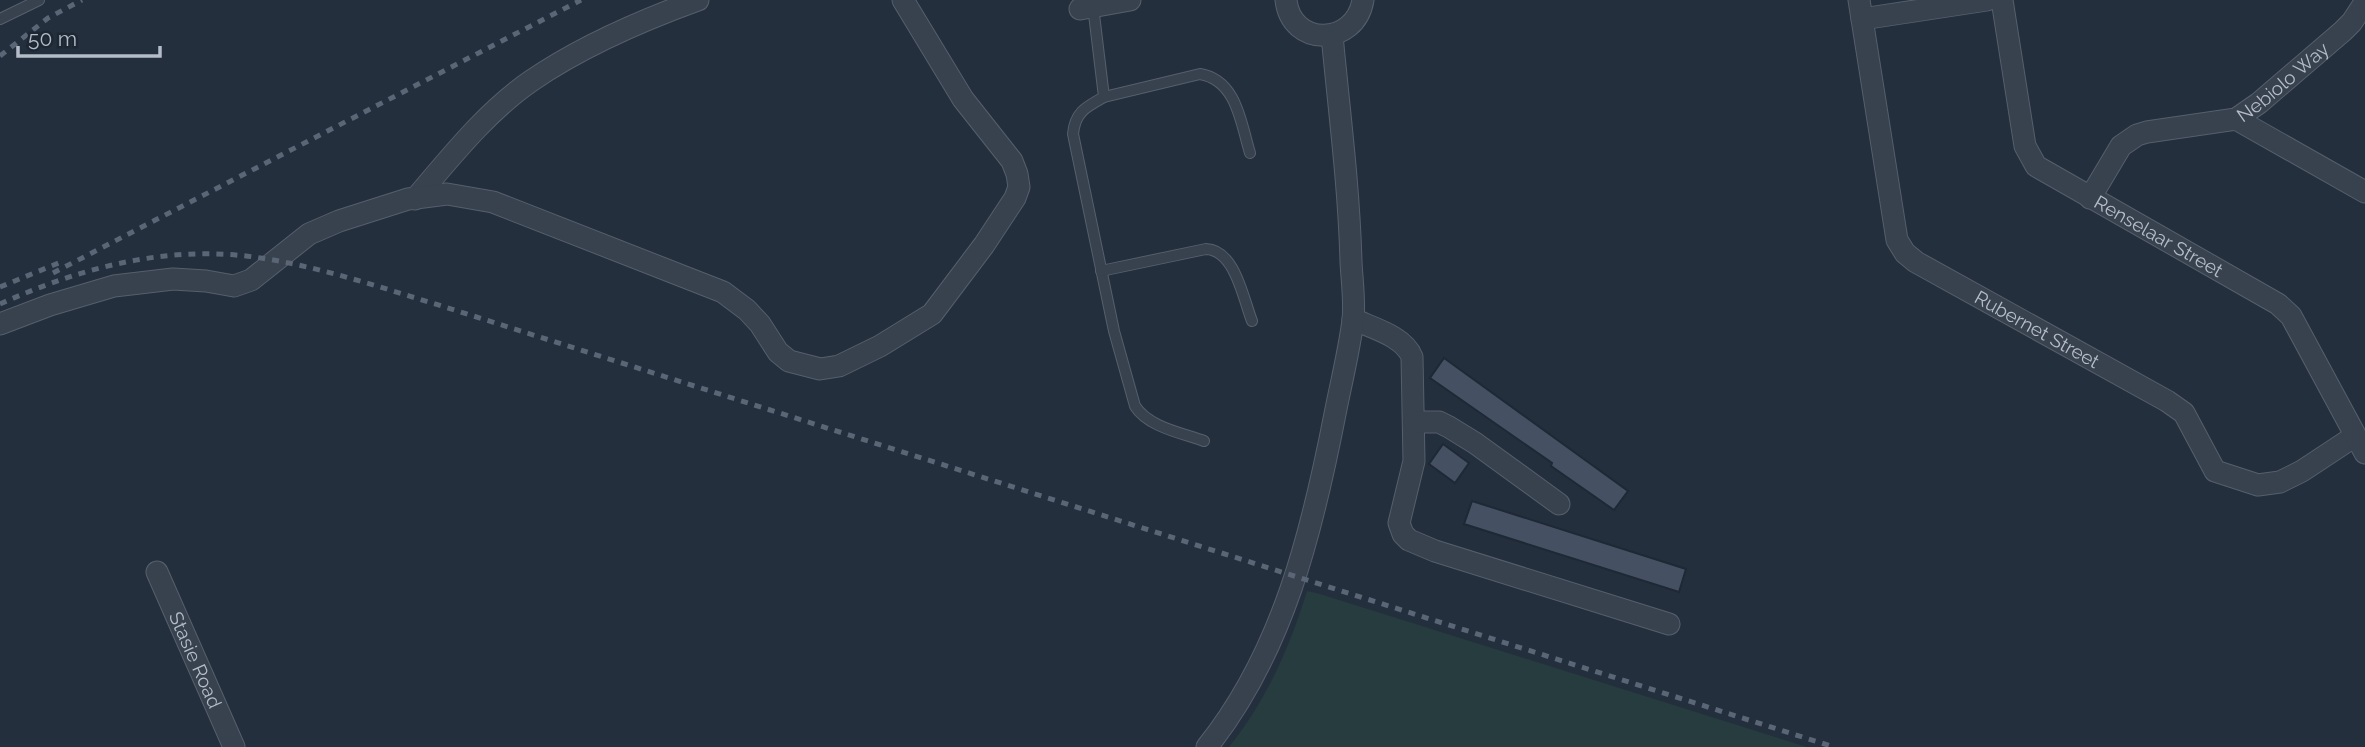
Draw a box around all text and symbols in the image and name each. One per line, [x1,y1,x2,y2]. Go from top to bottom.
scale bar [18,14,159,58]
text: 50 m [28,26,77,51]
street label: Nebiolo Way [2232,37,2333,126]
street label: Renselaar Street [2091,191,2228,282]
street label: Rubernet Street [1971,286,2104,373]
street label: Stasie Road [165,608,226,711]

